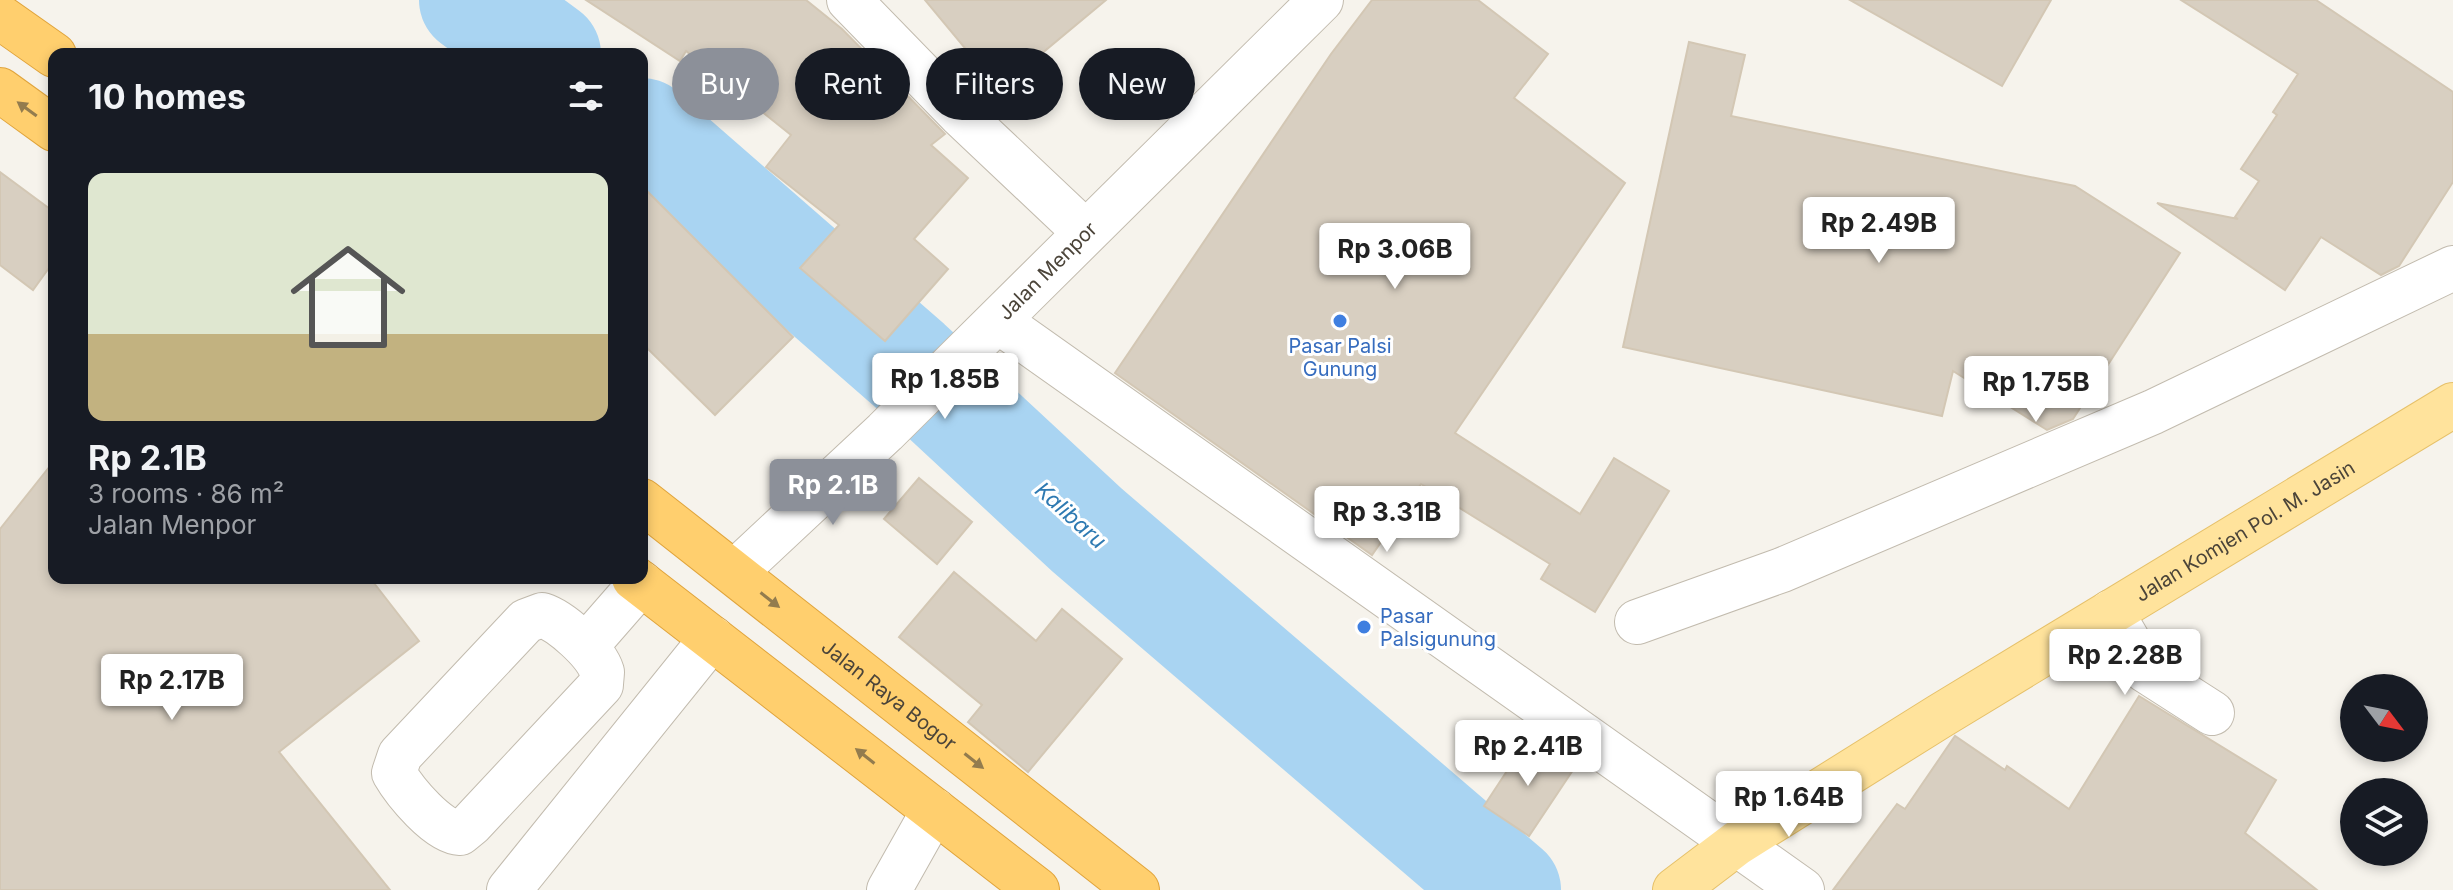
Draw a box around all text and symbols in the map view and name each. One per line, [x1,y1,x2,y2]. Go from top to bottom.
chip: Buy [672,48,779,120]
chip: Rent [795,48,910,120]
chip: Filters [926,48,1063,120]
chip: New [1079,48,1195,120]
icon: filters [564,74,608,118]
text: 10 homes [88,76,246,117]
one-way arrow [16,101,38,117]
pin: Rp 2.49B [1796,197,1962,265]
text: Rp 2.49B [1821,207,1937,238]
street label: Jalan Menpor [993,217,1102,325]
pin: Rp 3.06B [1312,223,1478,291]
icon: home [276,225,420,369]
text: Rp 3.06B [1337,233,1453,264]
marker: Pasar Palsi Gunung [1331,312,1349,330]
place label: Pasar Palsi Gunung [1288,334,1392,381]
pin: Rp 1.85B [862,353,1028,421]
pin: Rp 1.75B [1953,356,2119,424]
text: Rp 1.85B [890,363,1000,394]
text: Rp 1.75B [1982,366,2090,397]
text: Rp 2.1B [88,437,207,478]
street label: Jalan Komjen Pol. M. Jasin [2131,455,2359,607]
pin: Rp 2.1B [759,459,907,527]
text: Rp 2.1B [788,469,878,500]
water label: Kalibaru [1030,476,1112,554]
text: 3 rooms · 86 m² [88,478,284,509]
pin: Rp 3.31B [1304,486,1470,554]
text: Rp 3.31B [1332,496,1442,527]
text: Jalan Menpor [88,509,256,540]
one-way arrow [760,592,780,608]
place label: Pasar Palsigunung [1380,604,1496,651]
marker: Pasar Palsigunung [1355,618,1373,636]
pin: Rp 2.28B [2042,629,2208,697]
street label: Jalan Raya Bogor [817,635,961,756]
text: Rp 2.28B [2067,639,2183,670]
pin: Rp 2.17B [89,654,255,722]
text: Rp 2.17B [119,664,225,695]
north arrow [2340,674,2428,762]
map controls [2340,674,2428,866]
pin: Rp 2.41B [1445,720,1611,788]
text: Rp 2.41B [1473,730,1583,761]
one-way arrow [854,749,875,765]
one-way arrow [964,753,984,769]
pin: Rp 1.64B [1706,771,1872,839]
button: layers [2340,778,2428,866]
text: Rp 1.64B [1734,781,1844,812]

